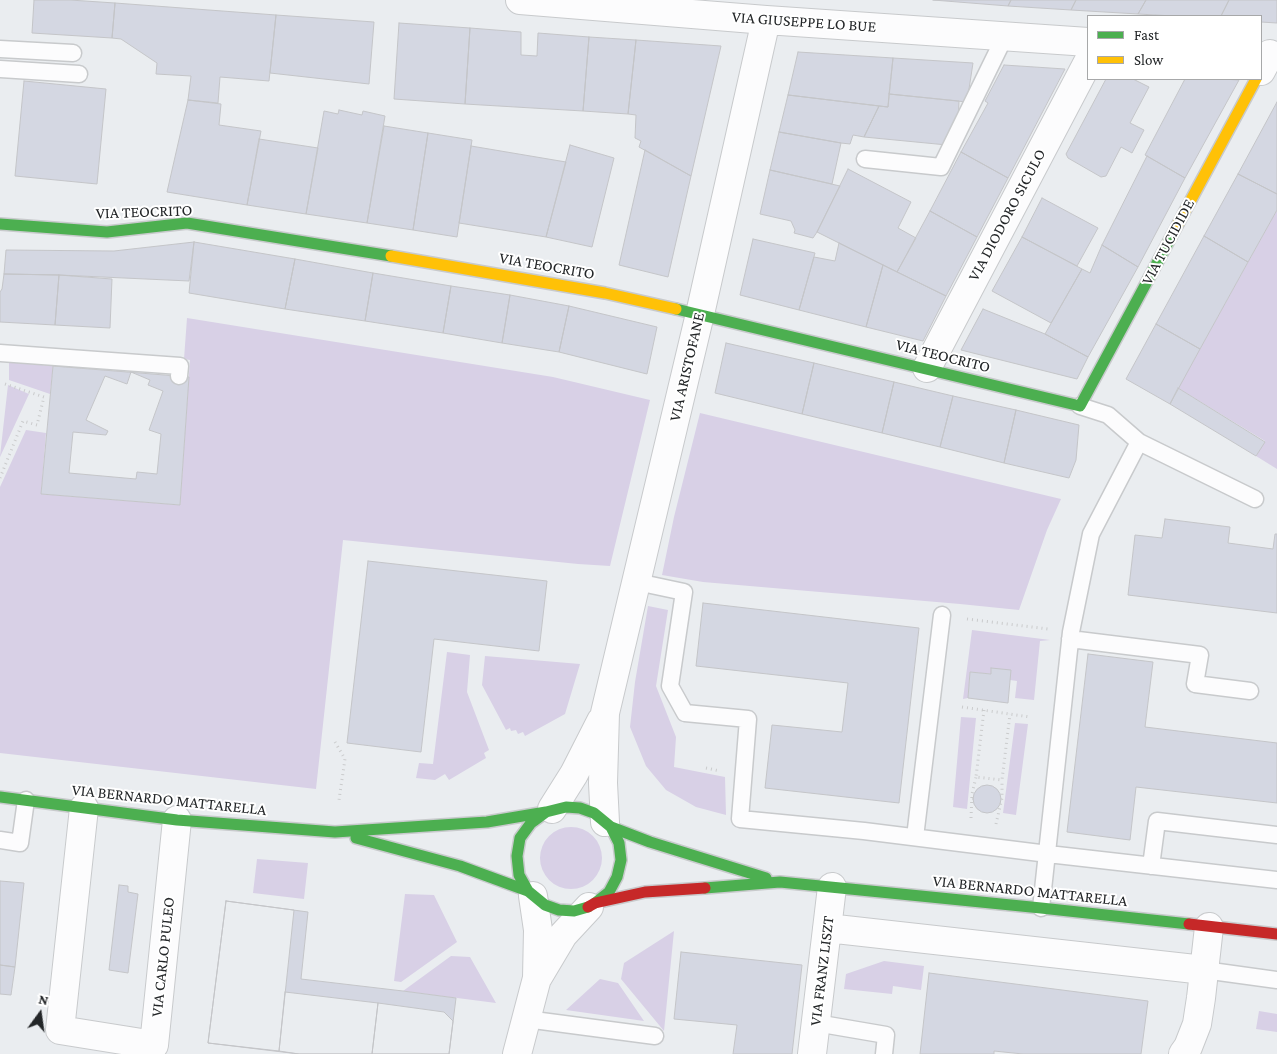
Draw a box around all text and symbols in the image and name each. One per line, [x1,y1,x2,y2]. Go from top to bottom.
street label: VIA GIUSEPPE LO BUE [731,7,877,37]
legend [1087,15,1262,80]
text: Fast [1134,27,1159,43]
text: Slow [1134,52,1163,68]
street label: VIA DIODORO SICULO [964,146,1050,284]
street label: VIA TUCIDIDE [1137,196,1199,288]
street label: VIA TEOCRITO [95,201,193,223]
street label: VIA TEOCRITO [498,248,596,284]
street label: VIA ARISTOFANE [665,311,709,423]
street label: VIA TEOCRITO [894,335,992,377]
street label: VIA BERNARDO MATTARELLA [71,780,267,820]
street label: VIA BERNARDO MATTARELLA [932,871,1128,911]
street label: VIA CARLO PULEO [147,896,179,1018]
street label: VIA FRANZ LISZT [806,915,838,1027]
north arrow [15,989,65,1039]
text: N [37,991,50,1008]

